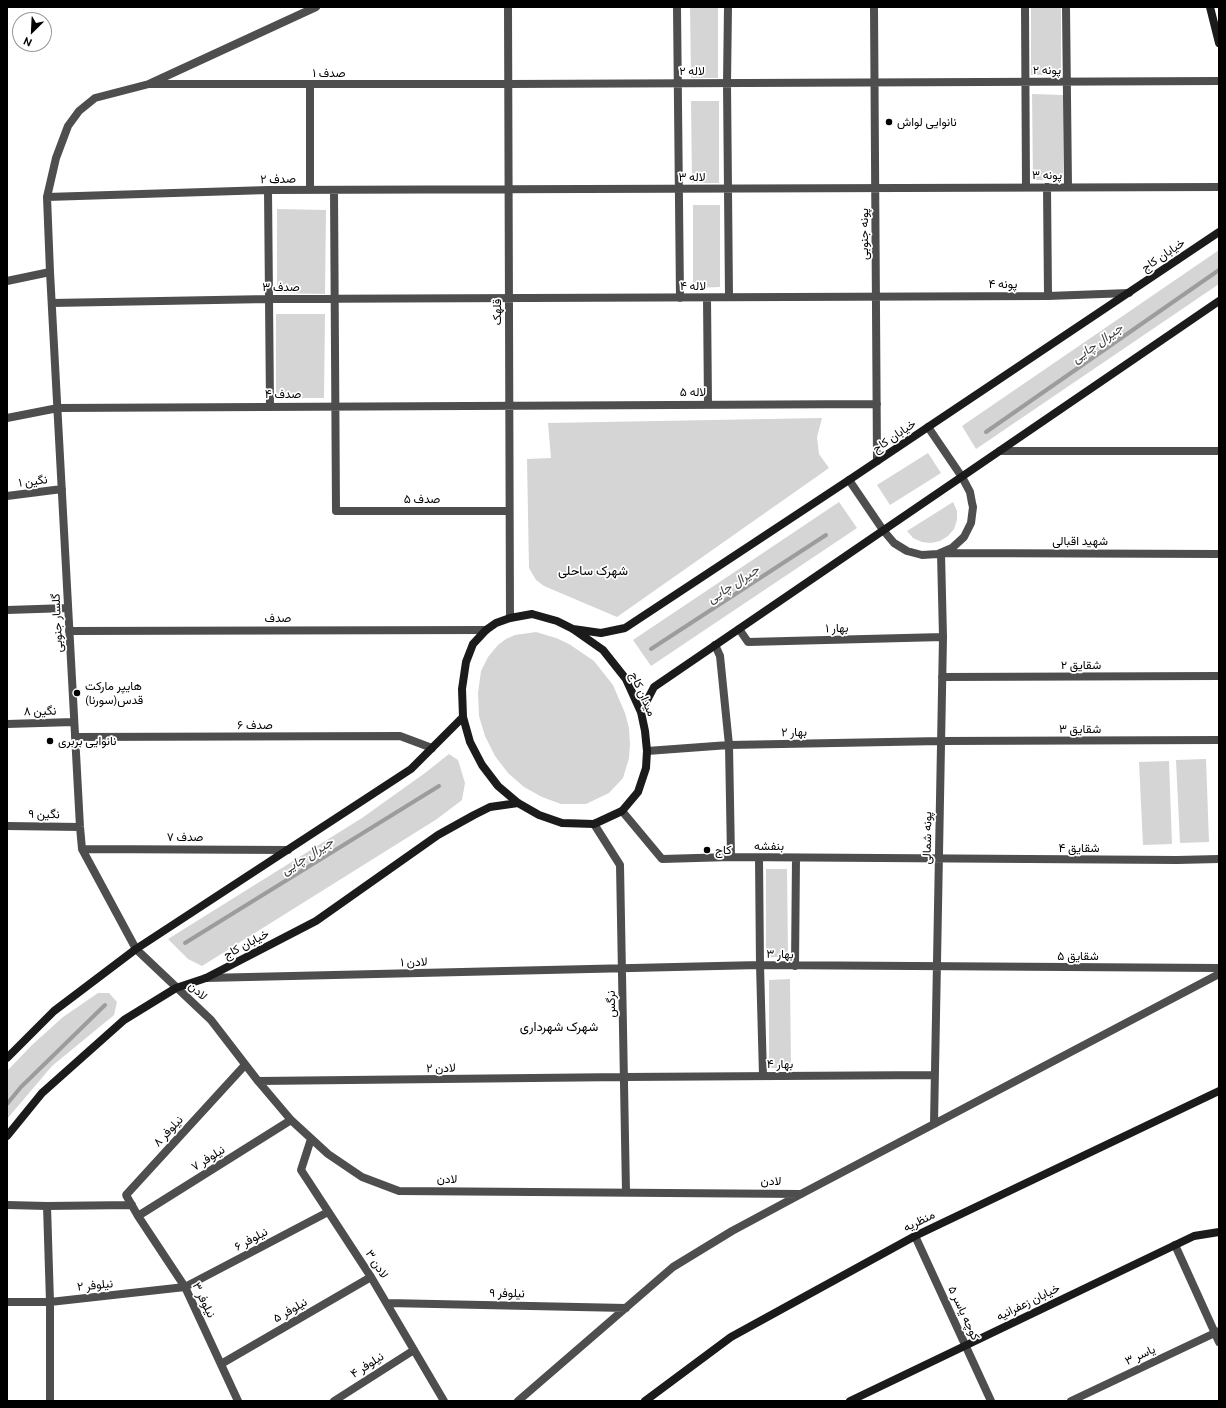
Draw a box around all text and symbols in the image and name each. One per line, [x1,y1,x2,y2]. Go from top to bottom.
north arrow [12,12,52,52]
text: N [21,35,34,49]
street label: پونه ۲ [1033,63,1061,77]
street label: لاله ۲ [679,64,705,78]
street label: صدف ۱ [312,66,346,80]
place label: نانوایی لواش [897,115,957,129]
marker: نانوایی لواش [884,117,894,127]
street label: پونه ۳ [1032,168,1062,182]
street label: لاله ۳ [678,170,706,184]
street label: صدف ۲ [260,171,296,187]
street label: پونه جنوبی [857,208,871,260]
street label: خیابان کاج [1138,235,1188,275]
street label: پونه ۴ [989,277,1017,291]
street label: لاله ۴ [680,279,706,293]
street label: صدف ۳ [262,280,300,294]
street label: قلهک [490,299,504,325]
water label: جیرال چایی [1068,320,1126,366]
street label: لاله ۵ [680,385,706,399]
street label: صدف ۴ [265,387,301,401]
street label: خیابان کاج [869,416,919,456]
street label: نگین ۱ [18,472,48,490]
street label: صدف ۵ [404,492,440,506]
street label: شهید اقبالی [1052,534,1108,548]
water label: جیرال چایی [704,561,762,607]
district label: شهرک ساحلی [558,563,628,579]
street label: گلسار جنوبی [48,593,66,653]
street label: صدف [265,611,291,625]
street label: بهار ۱ [825,621,849,635]
street label: شقایق ۲ [1061,658,1101,672]
street label: میدان کاج [627,669,659,719]
place label: هایپر مارکت قدس(سورنا) [85,679,143,707]
marker: هایپر مارکت قدس(سورنا) [72,688,82,698]
street label: نگین ۸ [23,704,57,718]
street label: صدف ۶ [237,718,273,732]
street label: شقایق ۳ [1059,722,1101,736]
street label: بهار ۲ [781,725,807,739]
place label: نانوایی بربری [58,734,117,748]
marker: نانوایی بربری [45,736,55,746]
street label: نگین ۹ [28,807,60,821]
street label: پونه شمالی [919,811,935,865]
street label: صدف ۷ [167,830,203,844]
water label: جیرال چایی [278,834,336,878]
street label: بنفشه [754,839,784,853]
street label: شقایق ۴ [1058,841,1100,855]
place label: کاج [715,843,731,857]
marker: کاج [702,845,712,855]
street label: خیابان کاج [221,926,271,962]
street label: بهار ۳ [766,947,794,961]
street label: شقایق ۵ [1057,949,1099,963]
street label: لادن ۱ [400,955,428,969]
street label: لادن [186,979,210,1003]
street label: نرگس [604,990,618,1018]
district label: شهرک شهرداری [520,1019,598,1035]
street label: بهار ۴ [767,1057,793,1071]
street label: لادن ۲ [426,1061,456,1075]
street label: نیلوفر ۸ [150,1113,186,1149]
street label: نیلوفر ۷ [189,1142,227,1174]
street label: لادن [437,1172,457,1186]
street label: لادن [761,1174,781,1188]
street label: منظریه [901,1207,937,1235]
street label: نیلوفر ۶ [232,1224,270,1254]
street label: لادن ۳ [362,1247,392,1281]
street label: نیلوفر ۲ [76,1276,114,1294]
street label: نیلوفر ۳ [189,1280,219,1320]
street label: خیابان زعفرانیه [994,1280,1062,1324]
street label: کوچه یاسر ۵ [945,1283,983,1343]
street label: نیلوفر ۹ [489,1285,525,1301]
street label: نیلوفر ۵ [270,1295,310,1325]
street label: یاسر ۳ [1123,1342,1157,1368]
street label: نیلوفر ۴ [348,1349,386,1381]

